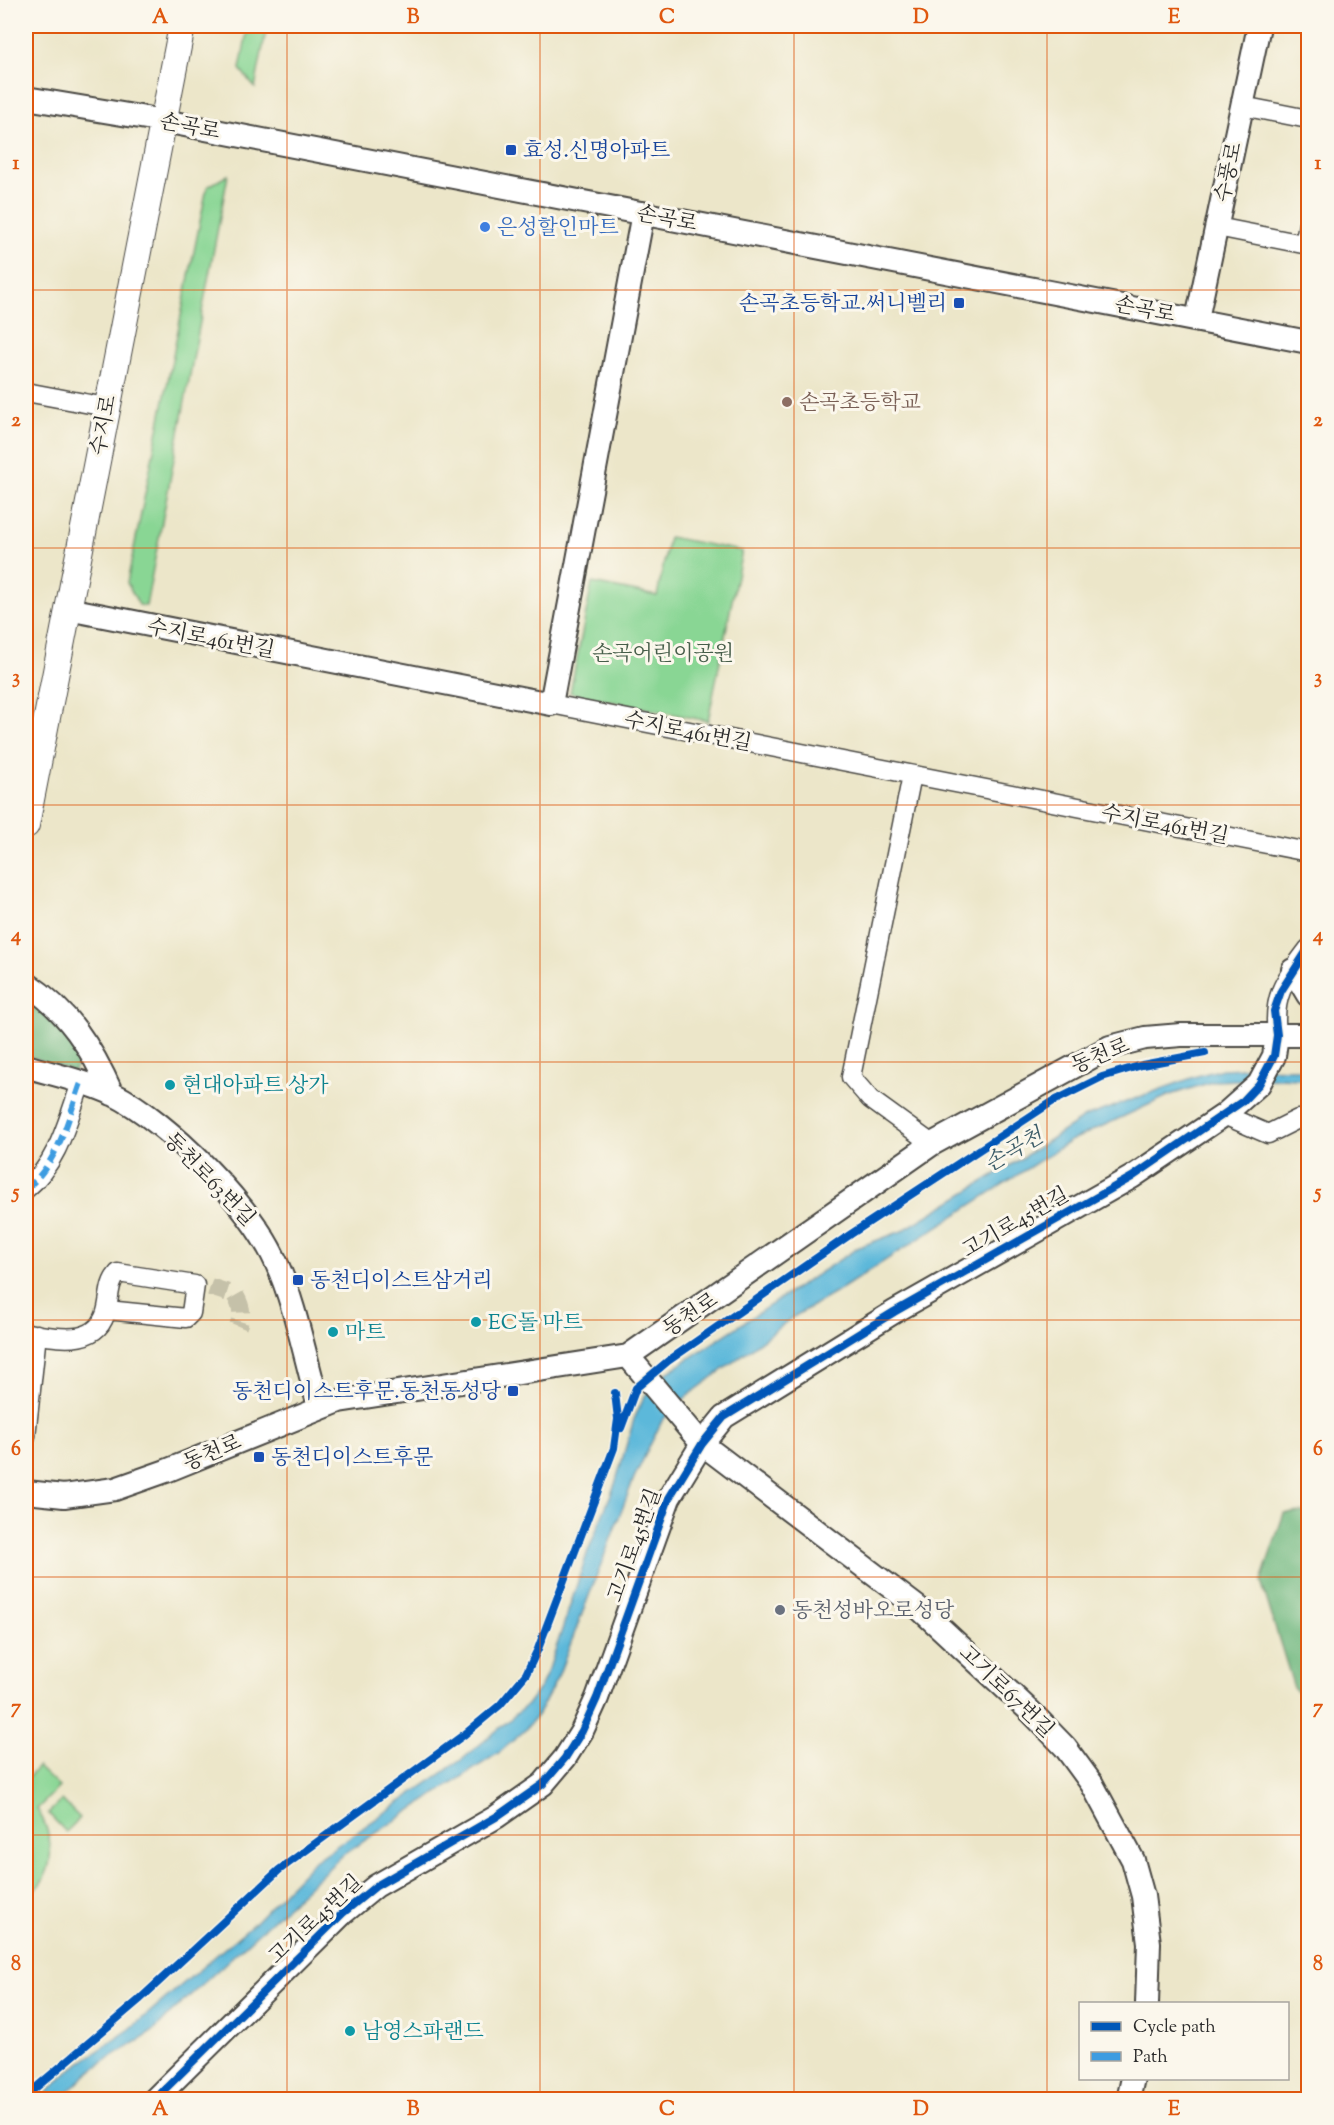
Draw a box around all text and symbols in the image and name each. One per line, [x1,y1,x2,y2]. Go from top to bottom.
text: A [152,4,169,33]
text: B [407,4,420,33]
text: C [659,4,675,33]
text: D [913,4,929,33]
text: E [1168,4,1181,33]
street label: 손곡로 [157,107,222,148]
place label: 효성.신명아파트 [523,137,670,167]
street label: 수풍로 [1209,140,1251,205]
marker: 효성.신명아파트 [504,143,518,157]
text: 1 [13,150,20,179]
text: 1 [1315,150,1322,179]
street label: 손곡로 [634,199,699,240]
place label: 은성할인마트 [497,214,619,244]
marker: 은성할인마트 [478,220,492,234]
place label: 손곡초등학교.써니벨리 [739,290,947,320]
street label: 손곡로 [1112,290,1177,331]
marker: 손곡초등학교.써니벨리 [952,296,966,310]
place label: 손곡초등학교 [799,389,921,419]
street label: 수지로 [84,393,125,458]
marker: 손곡초등학교 [780,395,794,409]
text: 2 [11,407,21,436]
text: 2 [1313,407,1323,436]
street label: 수지로461번길 [144,613,277,667]
park label: 손곡어린이공원 [592,640,734,670]
text: 3 [12,664,20,693]
text: 3 [1314,664,1322,693]
street label: 수지로461번길 [621,706,754,760]
street label: 수지로461번길 [1098,799,1231,853]
text: 4 [10,922,21,951]
text: 4 [1312,922,1323,951]
street label: 동천로 [1067,1032,1135,1082]
place label: 현대아파트 상가 [182,1072,329,1102]
marker: 현대아파트 상가 [163,1078,177,1092]
water label: 손곡천 [979,1121,1052,1181]
street label: 동천로63번길 [156,1127,261,1234]
text: 5 [11,1179,20,1208]
text: 5 [1313,1179,1322,1208]
street label: 고기로45번길 [957,1181,1075,1267]
place label: 동천디이스트삼거리 [310,1267,493,1297]
marker: 동천디이스트삼거리 [291,1273,305,1287]
street label: 동천로 [658,1286,725,1345]
place label: EC돌 마트 [488,1309,583,1339]
marker: EC돌 마트 [469,1315,483,1329]
place label: 마트 [345,1319,386,1349]
marker: 마트 [326,1325,340,1339]
place label: 동천디이스트후문.동천동성당 [232,1378,502,1408]
marker: 동천디이스트후문.동천동성당 [506,1384,520,1398]
street label: 동천로 [179,1428,247,1480]
text: 6 [11,1436,21,1465]
text: 6 [1313,1436,1323,1465]
place label: 동천디이스트후문 [271,1444,433,1474]
marker: 동천디이스트후문 [252,1450,266,1464]
street label: 고기로45번길 [601,1485,670,1607]
place label: 동천성바오로성당 [792,1597,955,1627]
marker: 동천성바오로성당 [773,1603,787,1617]
street label: 고기로67번길 [951,1639,1060,1746]
text: 7 [11,1694,22,1723]
text: 7 [1313,1694,1324,1723]
street label: 고기로45번길 [263,1869,370,1972]
text: 8 [11,1951,21,1980]
text: 8 [1313,1951,1323,1980]
legend [1079,2002,1289,2080]
text: Cycle path [1133,2015,1216,2041]
place label: 남영스파랜드 [362,2018,484,2048]
marker: 남영스파랜드 [343,2024,357,2038]
text: Path [1133,2045,1168,2071]
text: A [152,2096,169,2125]
text: B [407,2096,420,2125]
text: C [659,2096,675,2125]
text: D [913,2096,929,2125]
text: E [1168,2096,1181,2125]

